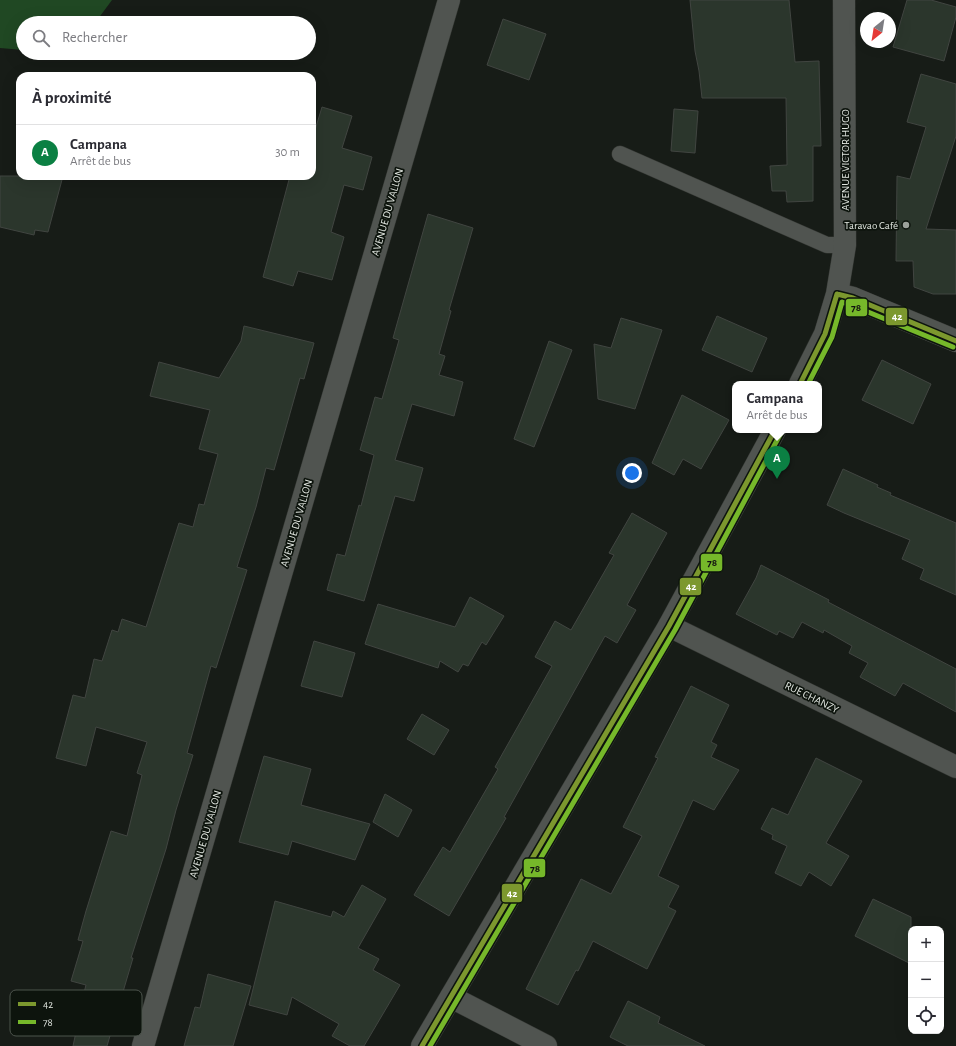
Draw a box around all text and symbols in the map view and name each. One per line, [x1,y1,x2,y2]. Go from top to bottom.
north arrow [860,12,896,48]
search box [16,16,316,60]
icon: search [30,27,52,49]
text: Rechercher [62,30,127,45]
text: À proximité [32,89,112,106]
street label: AVENUE VICTOR HUGO [840,109,851,211]
text: Campana [70,137,127,152]
text: A [41,146,49,159]
text: 30 m [275,146,300,159]
text: Arrêt de bus [70,155,131,168]
street label: AVENUE DU VALLON [370,167,405,257]
place label: Taravao Café [844,220,898,231]
marker: Taravao Café [901,220,911,230]
line badge: 78 [845,298,868,317]
text: 78 [851,302,861,313]
line badge: 42 [885,307,908,326]
text: 42 [892,311,902,322]
popup [732,381,822,433]
text: Campana [746,391,804,406]
text: Arrêt de bus [746,409,808,422]
pin: A [764,446,790,479]
your location [622,463,642,483]
street label: AVENUE DU VALLON [279,478,314,568]
line badge: 78 [700,553,723,572]
text: 78 [707,557,717,568]
line badge: 42 [679,577,702,596]
text: 42 [686,581,696,592]
street label: RUE CHANZY [783,680,841,715]
street label: AVENUE DU VALLON [188,789,223,879]
line badge: 78 [523,858,546,878]
text: 78 [530,863,540,874]
line badge: 42 [501,883,523,903]
text: 42 [507,888,517,899]
map controls [908,926,944,1034]
button: + [908,926,944,962]
button: − [908,962,944,998]
legend [10,990,142,1036]
button: locate [908,998,944,1034]
text: 42 [43,999,53,1010]
text: 78 [43,1017,53,1028]

